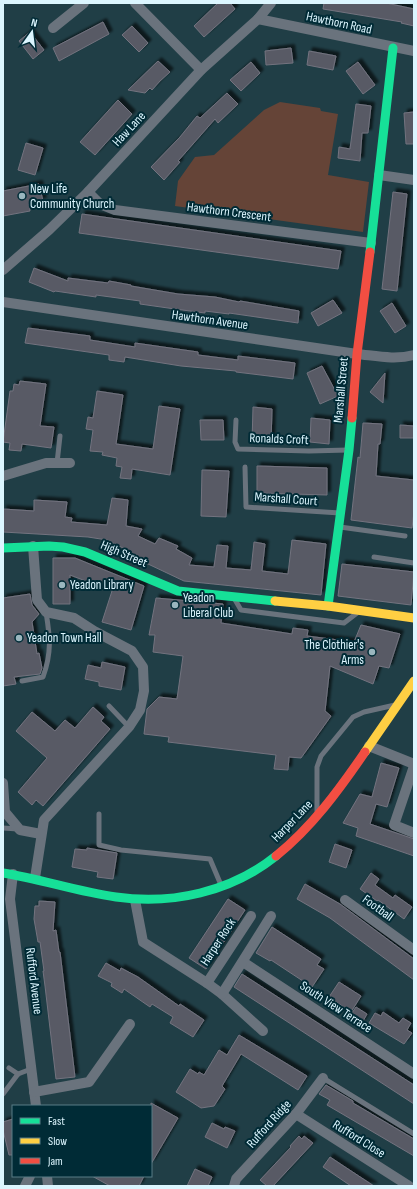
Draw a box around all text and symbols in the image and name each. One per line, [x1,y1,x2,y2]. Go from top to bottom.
street label: Hawthorn Road [305,8,373,38]
north arrow [12,12,52,52]
text: N [30,16,39,30]
street label: Haw Lane [109,108,149,150]
place label: New Life Community Church [30,181,114,212]
marker: New Life Community Church [17,191,27,201]
street label: Hawthorn Crescent [186,199,272,225]
street label: Hawthorn Avenue [171,307,249,333]
street label: Marshall Street [330,356,352,423]
street label: Ronalds Croft [249,430,309,448]
street label: Marshall Court [254,489,318,509]
street label: High Street [98,537,150,571]
place label: Yeadon Library [70,577,133,593]
marker: Yeadon Library [57,580,67,590]
place label: Yeadon Liberal Club [183,590,233,621]
marker: Yeadon Liberal Club [170,600,180,610]
place label: Yeadon Town Hall [27,630,102,646]
marker: Yeadon Town Hall [14,633,24,643]
place label: The Clothier's Arms [304,637,364,668]
marker: The Clothier's Arms [367,647,377,657]
street label: Harper Lane [268,797,316,845]
street label: Football [359,891,397,925]
street label: Harper Rock [197,915,239,969]
street label: Rufford Avenue [22,947,46,1015]
street label: South View Terrace [297,978,375,1036]
street label: Rufford Ridge [243,1097,295,1151]
legend [12,1105,152,1177]
text: Fast [48,1114,65,1129]
street label: Rufford Close [330,1117,388,1161]
text: Slow [48,1134,67,1149]
text: Jam [47,1154,63,1169]

